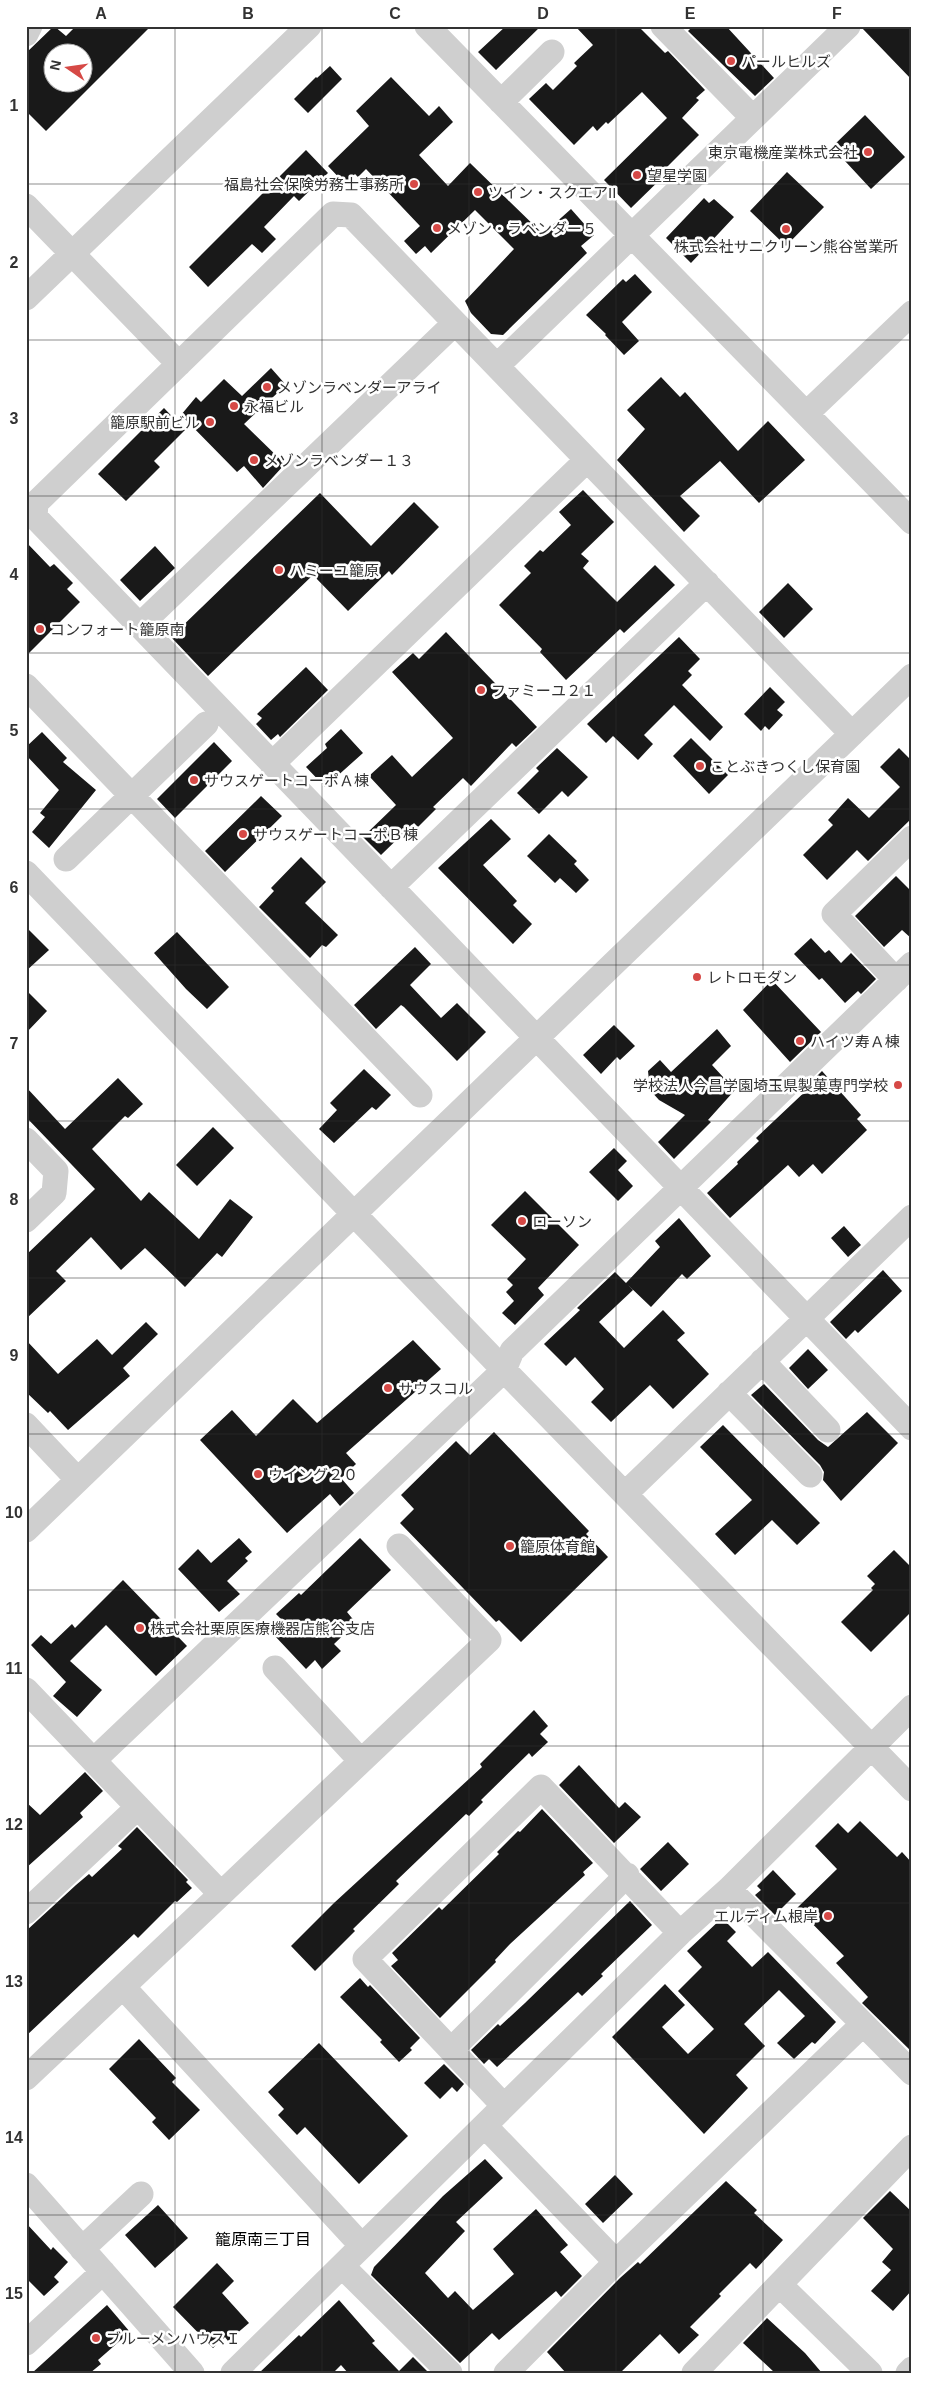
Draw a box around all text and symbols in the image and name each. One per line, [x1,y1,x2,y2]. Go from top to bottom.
text: A [95,5,107,22]
text: B [242,5,254,22]
text: C [389,5,401,22]
text: D [537,5,549,22]
text: E [685,5,696,22]
text: F [832,5,842,22]
north arrow [42,42,92,92]
place label: パールヒルズ [741,53,831,70]
marker: パールヒルズ [725,55,737,67]
text: N [46,58,64,72]
text: 1 [10,97,19,114]
place label: 東京電機産業株式会社 [708,144,858,161]
marker: 東京電機産業株式会社 [862,146,874,158]
place label: 望星学園 [647,167,707,184]
marker: 望星学園 [631,169,643,181]
place label: 福島社会保険労務士事務所 [224,176,404,193]
marker: 福島社会保険労務士事務所 [408,178,420,190]
place label: ツイン・スクエアII [488,184,616,201]
marker: ツイン・スクエアII [472,186,484,198]
place label: メゾン・ラベンダー５ [447,220,597,237]
marker: メゾン・ラベンダー５ [431,222,443,234]
marker: 株式会社サニクリーン熊谷営業所 [780,223,792,235]
place label: 株式会社サニクリーン熊谷営業所 [674,238,898,255]
text: 2 [10,254,19,271]
place label: メゾンラベンダーアライ [277,379,441,396]
marker: メゾンラベンダーアライ [261,381,273,393]
place label: 永福ビル [244,398,304,415]
marker: 永福ビル [228,400,240,412]
text: 3 [10,410,19,427]
place label: 籠原駅前ビル [110,414,200,431]
marker: 籠原駅前ビル [204,416,216,428]
place label: メゾンラベンダー１３ [264,452,414,469]
marker: メゾンラベンダー１３ [248,454,260,466]
place label: ハミーユ籠原 [289,562,379,579]
marker: ハミーユ籠原 [273,564,285,576]
text: 4 [10,566,19,583]
place label: コンフォート籠原南 [50,621,185,638]
marker: コンフォート籠原南 [34,623,46,635]
place label: ファミーユ２１ [491,682,596,699]
marker: ファミーユ２１ [475,684,487,696]
text: 5 [10,722,19,739]
place label: ことぶきつくし保育園 [710,758,860,775]
marker: ことぶきつくし保育園 [694,760,706,772]
place label: サウスゲートコーポＡ棟 [204,772,369,789]
marker: サウスゲートコーポＡ棟 [188,774,200,786]
place label: サウスゲートコーポＢ棟 [253,826,418,843]
marker: サウスゲートコーポＢ棟 [237,828,249,840]
text: 6 [10,879,19,896]
place label: レトロモダン [707,969,797,986]
marker: レトロモダン [691,971,703,983]
place label: ハイツ寿Ａ棟 [810,1033,900,1050]
text: 7 [10,1035,19,1052]
marker: ハイツ寿Ａ棟 [794,1035,806,1047]
place label: 学校法人今昌学園埼玉県製菓専門学校 [633,1077,888,1094]
marker: 学校法人今昌学園埼玉県製菓専門学校 [892,1079,904,1091]
text: 8 [10,1191,19,1208]
place label: ローソン [532,1213,592,1230]
marker: ローソン [516,1215,528,1227]
text: 9 [10,1347,19,1364]
place label: サウスコル [398,1380,473,1397]
marker: サウスコル [382,1382,394,1394]
place label: ウイング２０ [268,1466,358,1483]
marker: ウイング２０ [252,1468,264,1480]
text: 10 [5,1504,23,1521]
place label: 籠原体育館 [520,1538,595,1555]
marker: 籠原体育館 [504,1540,516,1552]
place label: 株式会社栗原医療機器店熊谷支店 [150,1620,375,1637]
marker: 株式会社栗原医療機器店熊谷支店 [134,1622,146,1634]
text: 11 [6,1660,23,1677]
text: 12 [5,1816,23,1833]
place label: エルディム根岸 [714,1908,818,1925]
marker: エルディム根岸 [822,1910,834,1922]
text: 13 [5,1973,23,1990]
text: 14 [5,2129,23,2146]
district label: 籠原南三丁目 [215,2231,311,2248]
text: 15 [5,2285,23,2302]
place label: ブルーメンハウスＩ [106,2330,240,2347]
marker: ブルーメンハウスＩ [90,2332,102,2344]

